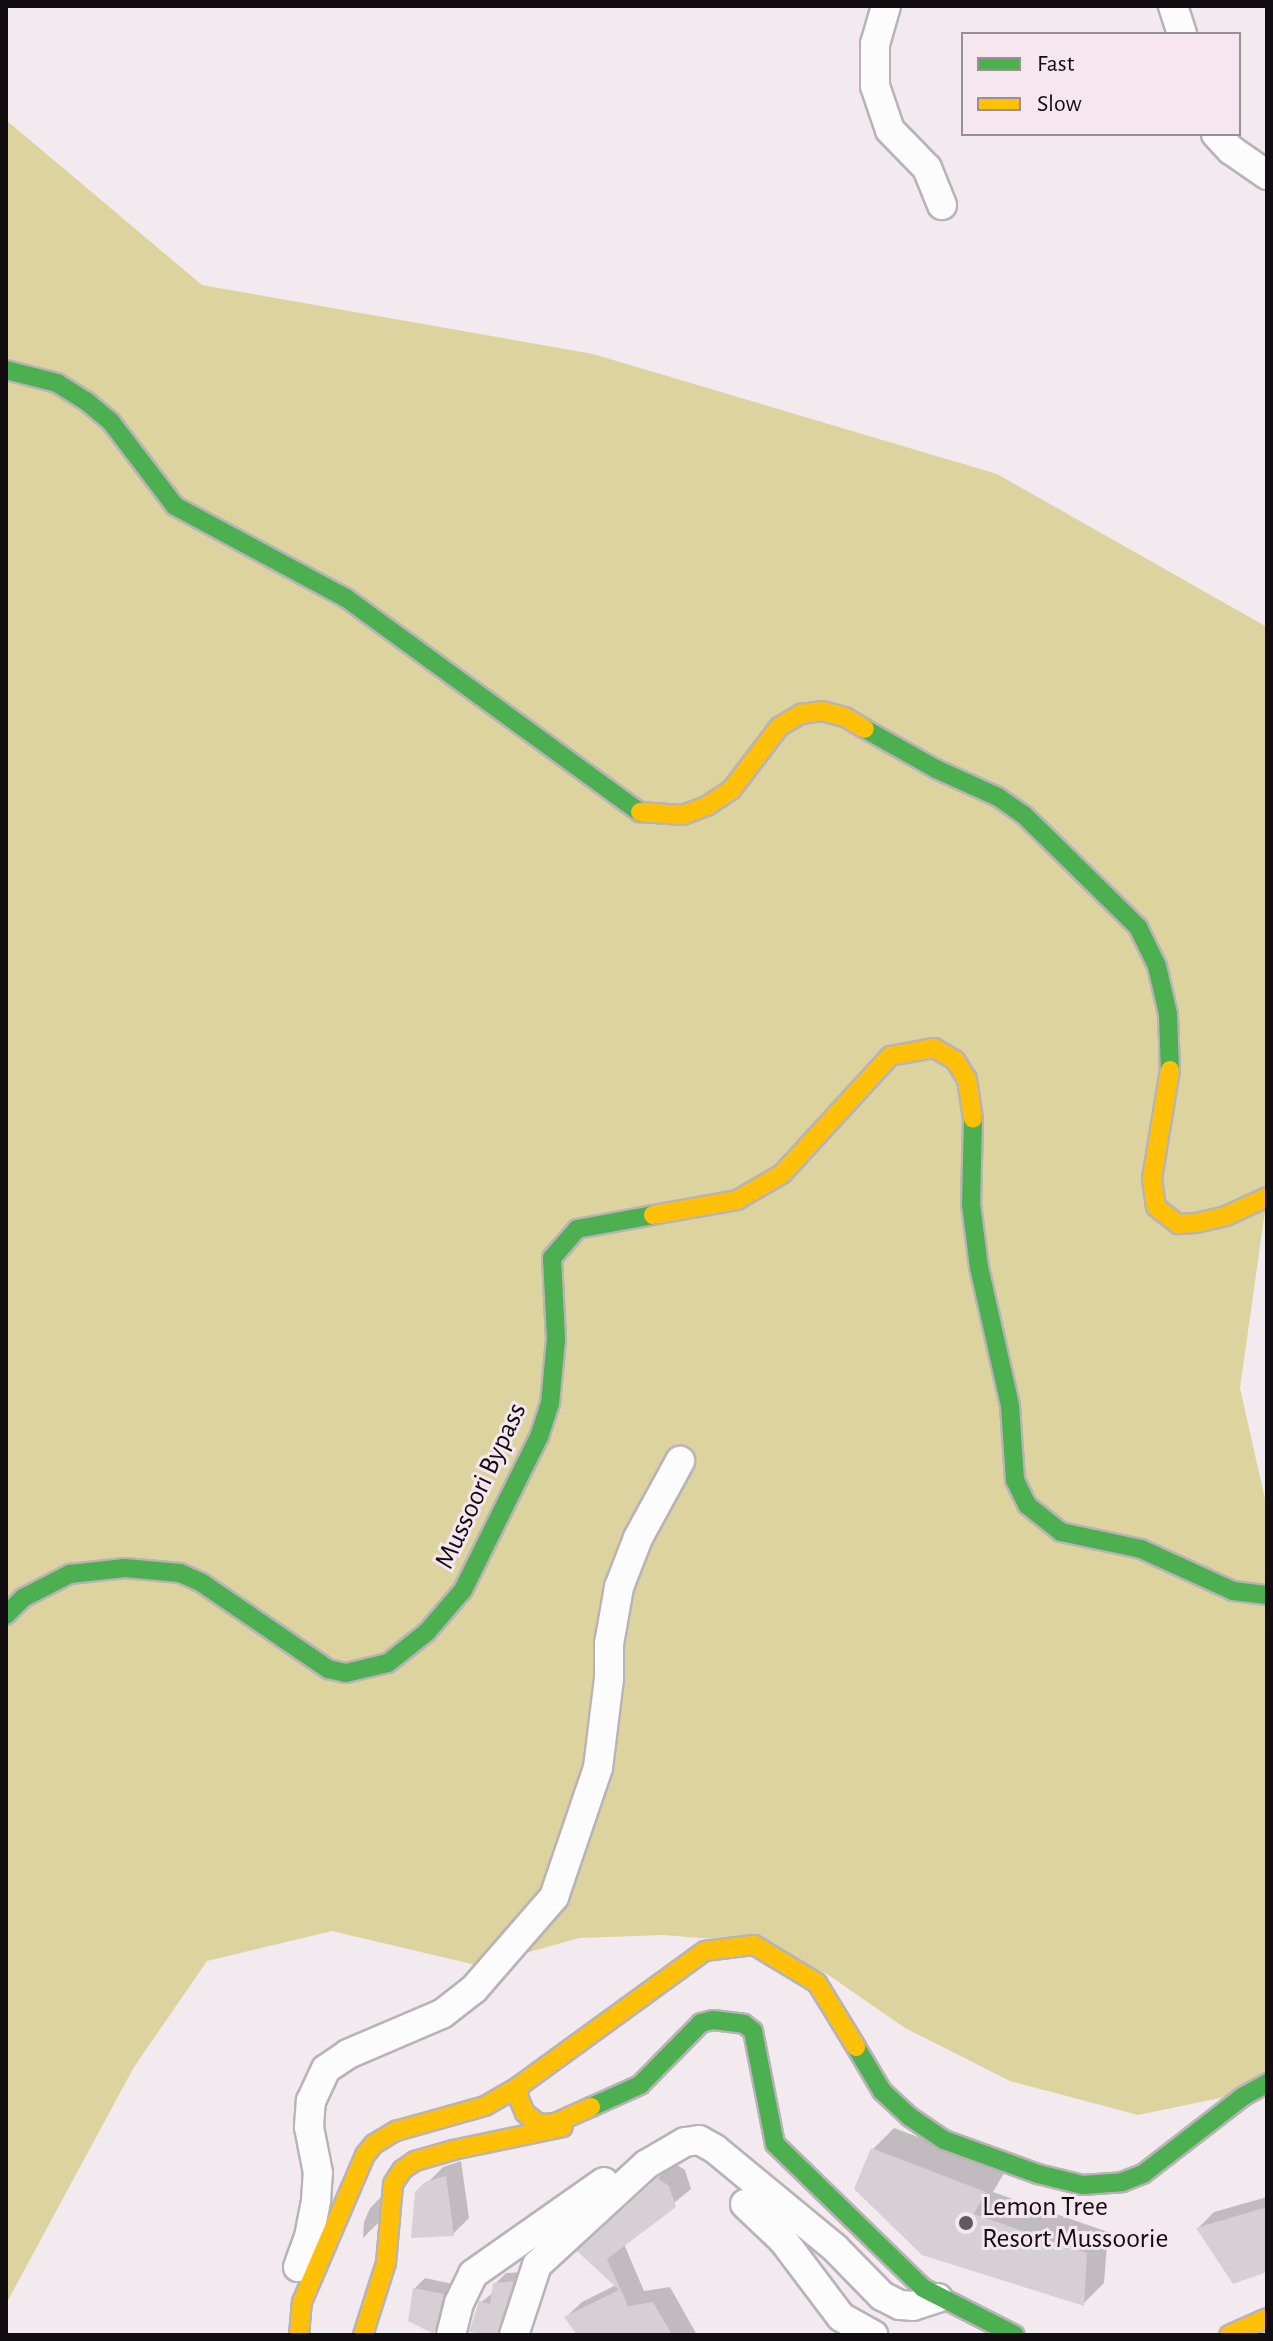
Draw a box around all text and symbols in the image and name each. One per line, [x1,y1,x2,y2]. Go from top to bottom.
legend [961,32,1241,136]
text: Fast [1037,52,1074,76]
text: Slow [1037,92,1082,116]
street label: Mussoori Bypass [428,1398,534,1574]
place label: Lemon Tree Resort Mussoorie [982,2190,1168,2256]
marker: Lemon Tree Resort Mussoorie [957,2214,975,2232]

